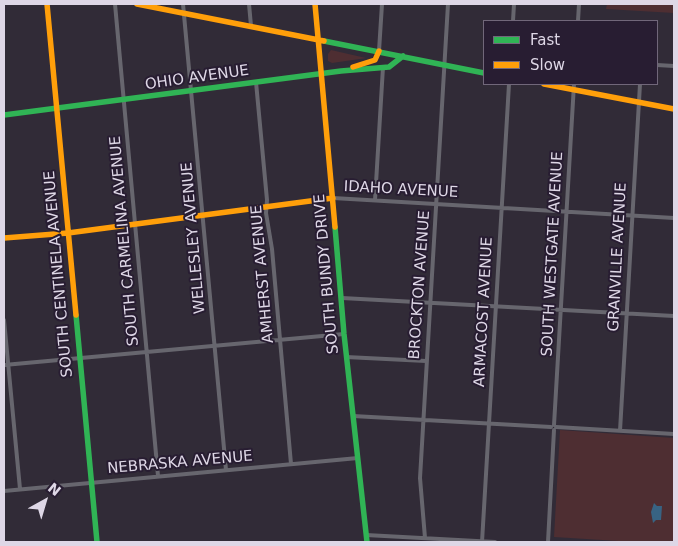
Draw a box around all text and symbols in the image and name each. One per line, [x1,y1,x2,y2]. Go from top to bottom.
legend [483,20,658,85]
text: Fast [530,31,560,49]
text: Slow [530,56,565,74]
street label: OHIO AVENUE [144,62,250,94]
street label: SOUTH CARMELINA AVENUE [107,135,143,347]
street label: SOUTH WESTGATE AVENUE [539,151,567,357]
street label: WELLESLEY AVENUE [178,161,210,315]
street label: SOUTH CENTINELA AVENUE [41,170,77,378]
street label: IDAHO AVENUE [343,178,459,202]
street label: GRANVILLE AVENUE [605,182,631,332]
street label: SOUTH BUNDY DRIVE [311,193,343,355]
street label: AMHERST AVENUE [248,204,278,344]
street label: BROCKTON AVENUE [406,210,434,360]
street label: ARMACOST AVENUE [471,237,497,387]
street label: NEBRASKA AVENUE [107,448,253,478]
north arrow [20,476,70,526]
text: N [45,479,64,499]

